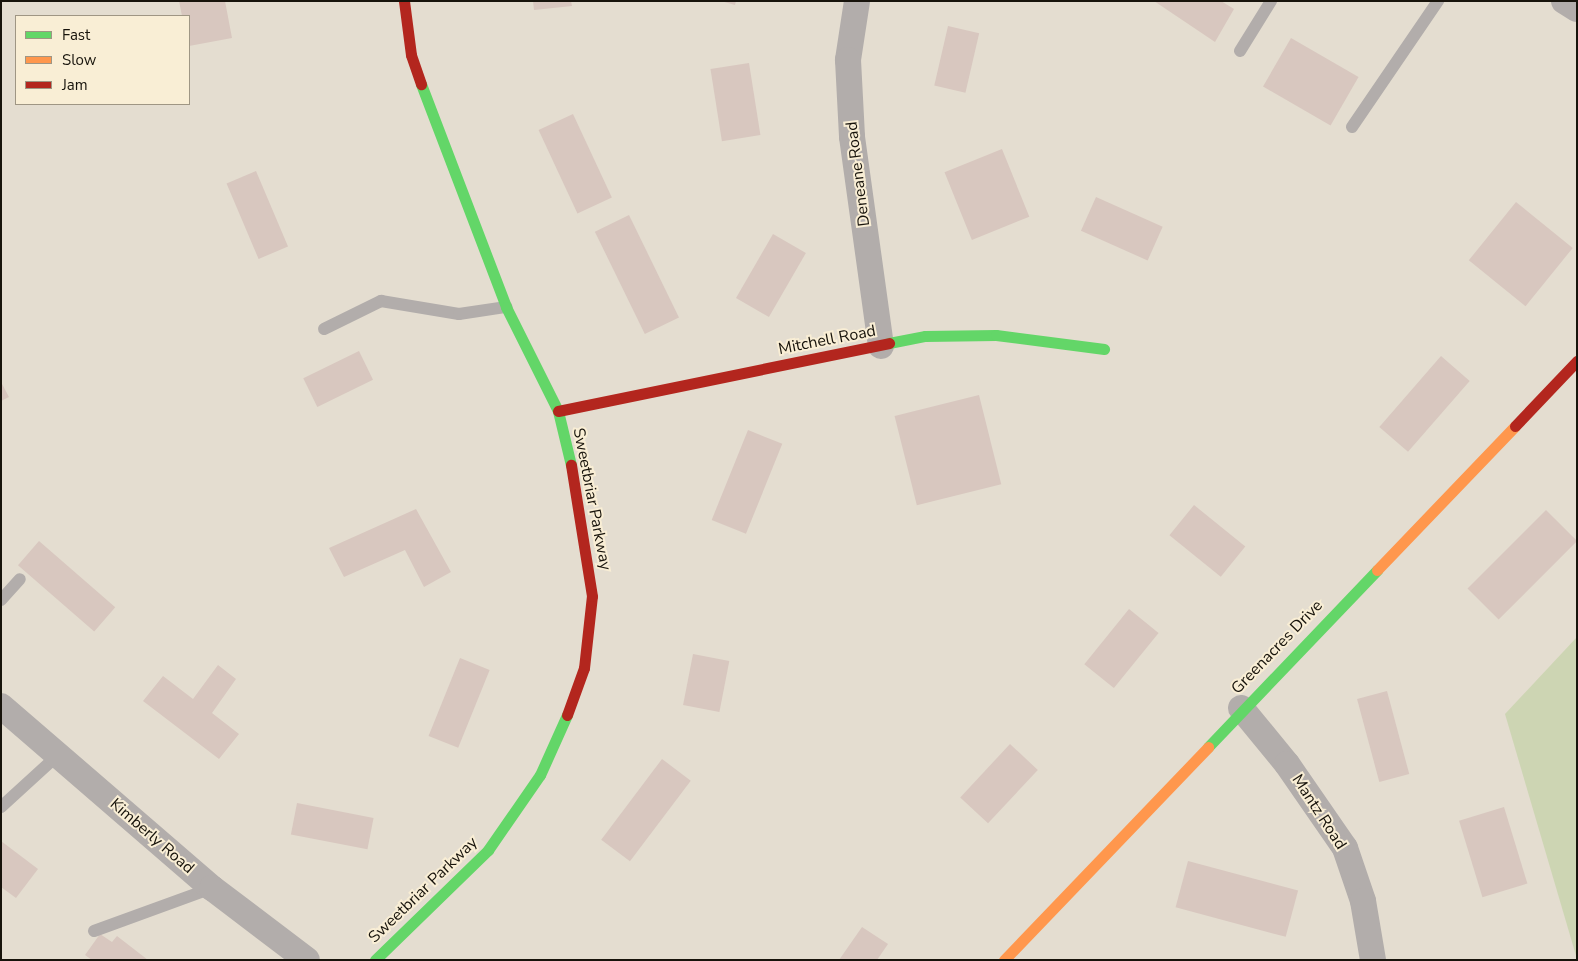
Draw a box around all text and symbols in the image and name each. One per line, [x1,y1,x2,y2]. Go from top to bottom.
legend [15,15,190,105]
text: Fast [62,25,90,45]
text: Slow [62,50,96,70]
text: Jam [62,75,88,95]
street label: Deneane Road [842,121,874,227]
street label: Mitchell Road [777,321,877,359]
street label: Sweetbriar Parkway [569,426,615,572]
street label: Greenacres Drive [1227,596,1327,698]
street label: Mantz Road [1288,771,1350,853]
street label: Kimberly Road [106,794,198,878]
street label: Sweetbriar Parkway [364,833,482,947]

